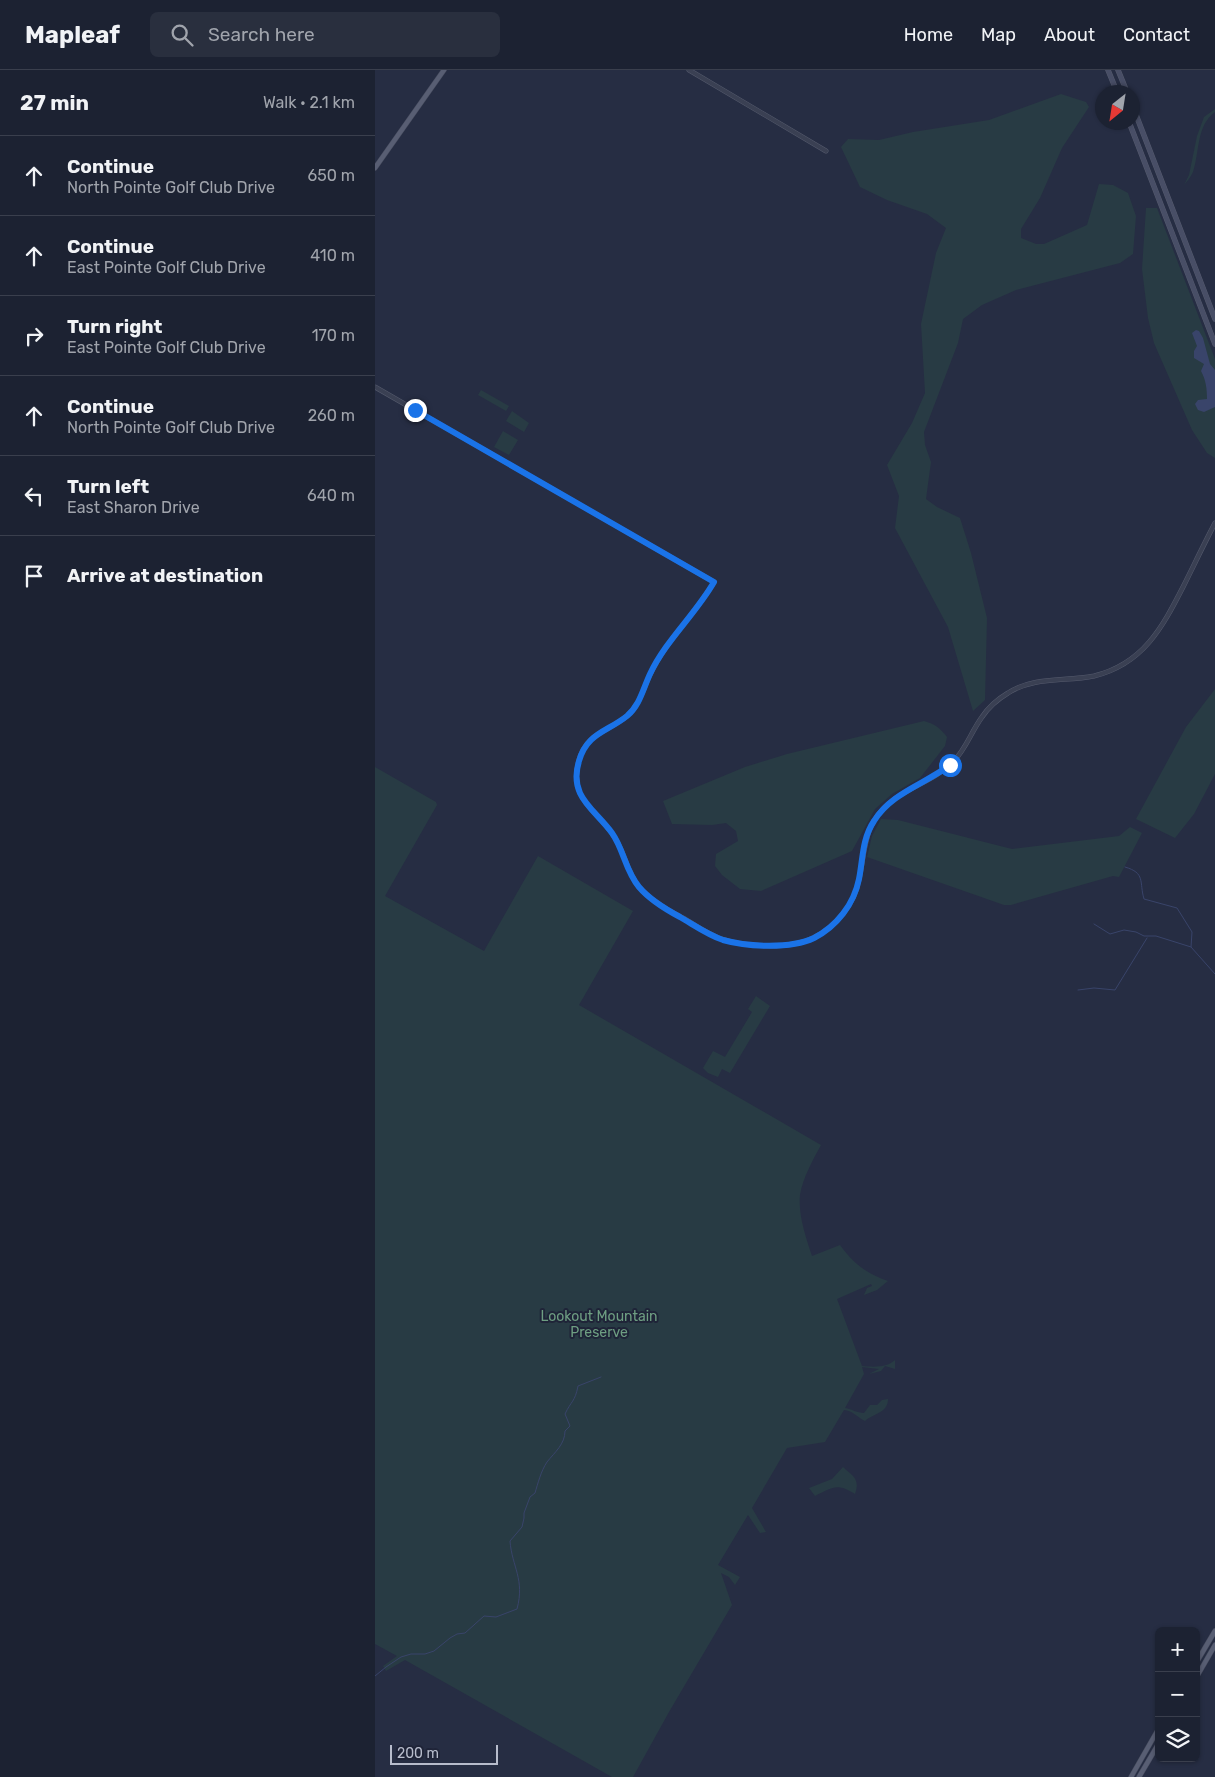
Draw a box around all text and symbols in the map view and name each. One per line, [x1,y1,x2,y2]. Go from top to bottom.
search box [150,12,500,57]
text: Mapleaf [25,21,120,49]
icon: search [168,21,196,49]
text: Search here [208,23,315,46]
text: Home [904,24,953,46]
text: Map [981,24,1016,46]
text: About [1044,24,1095,46]
text: Contact [1123,24,1190,46]
north arrow [1095,85,1140,130]
text: 27 min [20,90,89,115]
text: Walk · 2.1 km [263,93,355,112]
text: Continue [67,155,154,178]
icon: ahead [20,162,48,190]
text: 650 m [308,166,355,185]
text: North Pointe Golf Club Drive [67,178,275,197]
text: Continue [67,235,154,258]
icon: ahead [20,242,48,270]
text: 410 m [310,246,355,265]
text: East Pointe Golf Club Drive [67,258,266,277]
text: Turn right [67,315,162,338]
icon: right [20,322,48,350]
text: 170 m [312,326,355,345]
text: East Pointe Golf Club Drive [67,338,266,357]
text: Continue [67,395,154,418]
route end [404,399,427,422]
icon: ahead [20,402,48,430]
text: 260 m [308,406,355,425]
text: North Pointe Golf Club Drive [67,418,275,437]
text: Turn left [67,475,149,498]
icon: left [20,482,48,510]
text: 640 m [307,486,355,505]
text: East Sharon Drive [67,498,200,517]
icon: arrive [20,562,48,590]
text: Arrive at destination [67,564,263,587]
route start [939,754,962,777]
park label: Lookout Mountain Preserve [540,1308,658,1341]
map controls [1155,1627,1200,1762]
button: + [1155,1627,1200,1672]
button: − [1155,1672,1200,1717]
button: layers [1155,1717,1200,1762]
scale bar [390,1742,497,1765]
text: 200 m [397,1745,439,1762]

